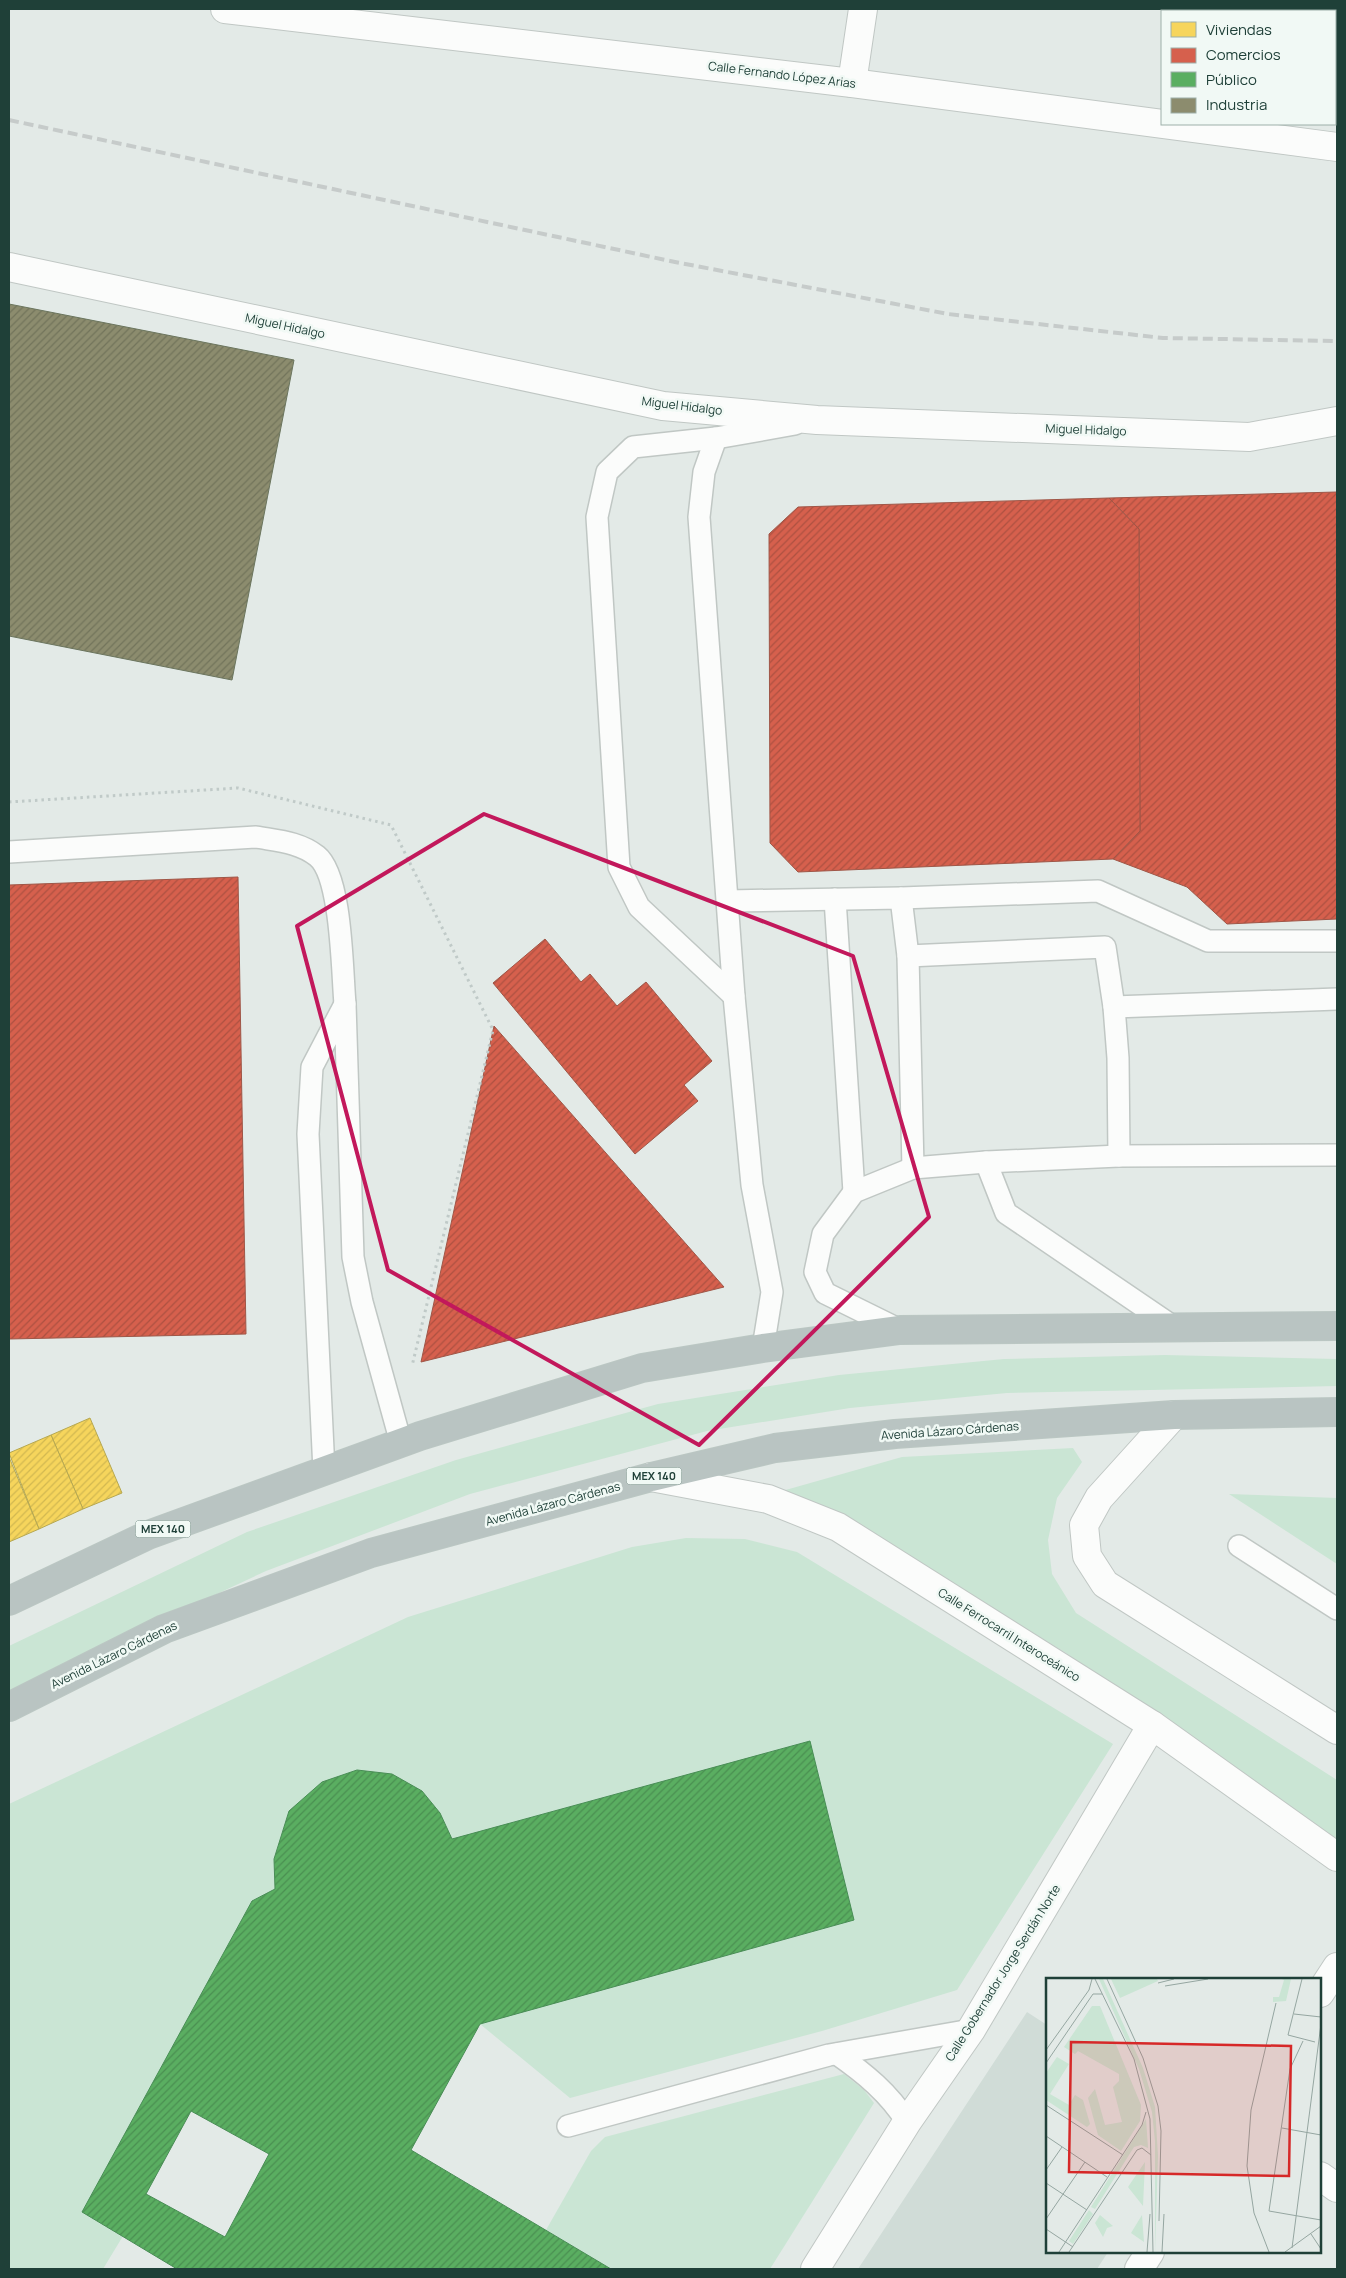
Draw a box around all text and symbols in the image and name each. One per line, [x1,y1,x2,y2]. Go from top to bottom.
legend [1161,10,1336,125]
text: Viviendas [1206,19,1272,40]
text: Comercios [1206,44,1281,65]
street label: Calle Fernando López Arias [707,57,857,92]
text: Público [1206,69,1257,90]
text: Industria [1206,94,1267,115]
street label: Miguel Hidalgo [244,309,327,342]
street label: Miguel Hidalgo [641,392,723,419]
street label: Miguel Hidalgo [1045,420,1127,439]
street label: Avenida Lázaro Cárdenas [880,1417,1020,1444]
road number: MEX 140 [626,1468,682,1484]
street label: Avenida Lázaro Cárdenas [484,1477,622,1530]
road number: MEX 140 [136,1520,190,1538]
street label: Calle Ferrocarril Interoceánico [935,1584,1084,1686]
street label: Avenida Lázaro Cárdenas [48,1617,180,1693]
street label: Calle Gobernador Jorge Serdán Norte [941,1881,1064,2064]
inset map [1046,1978,1321,2253]

